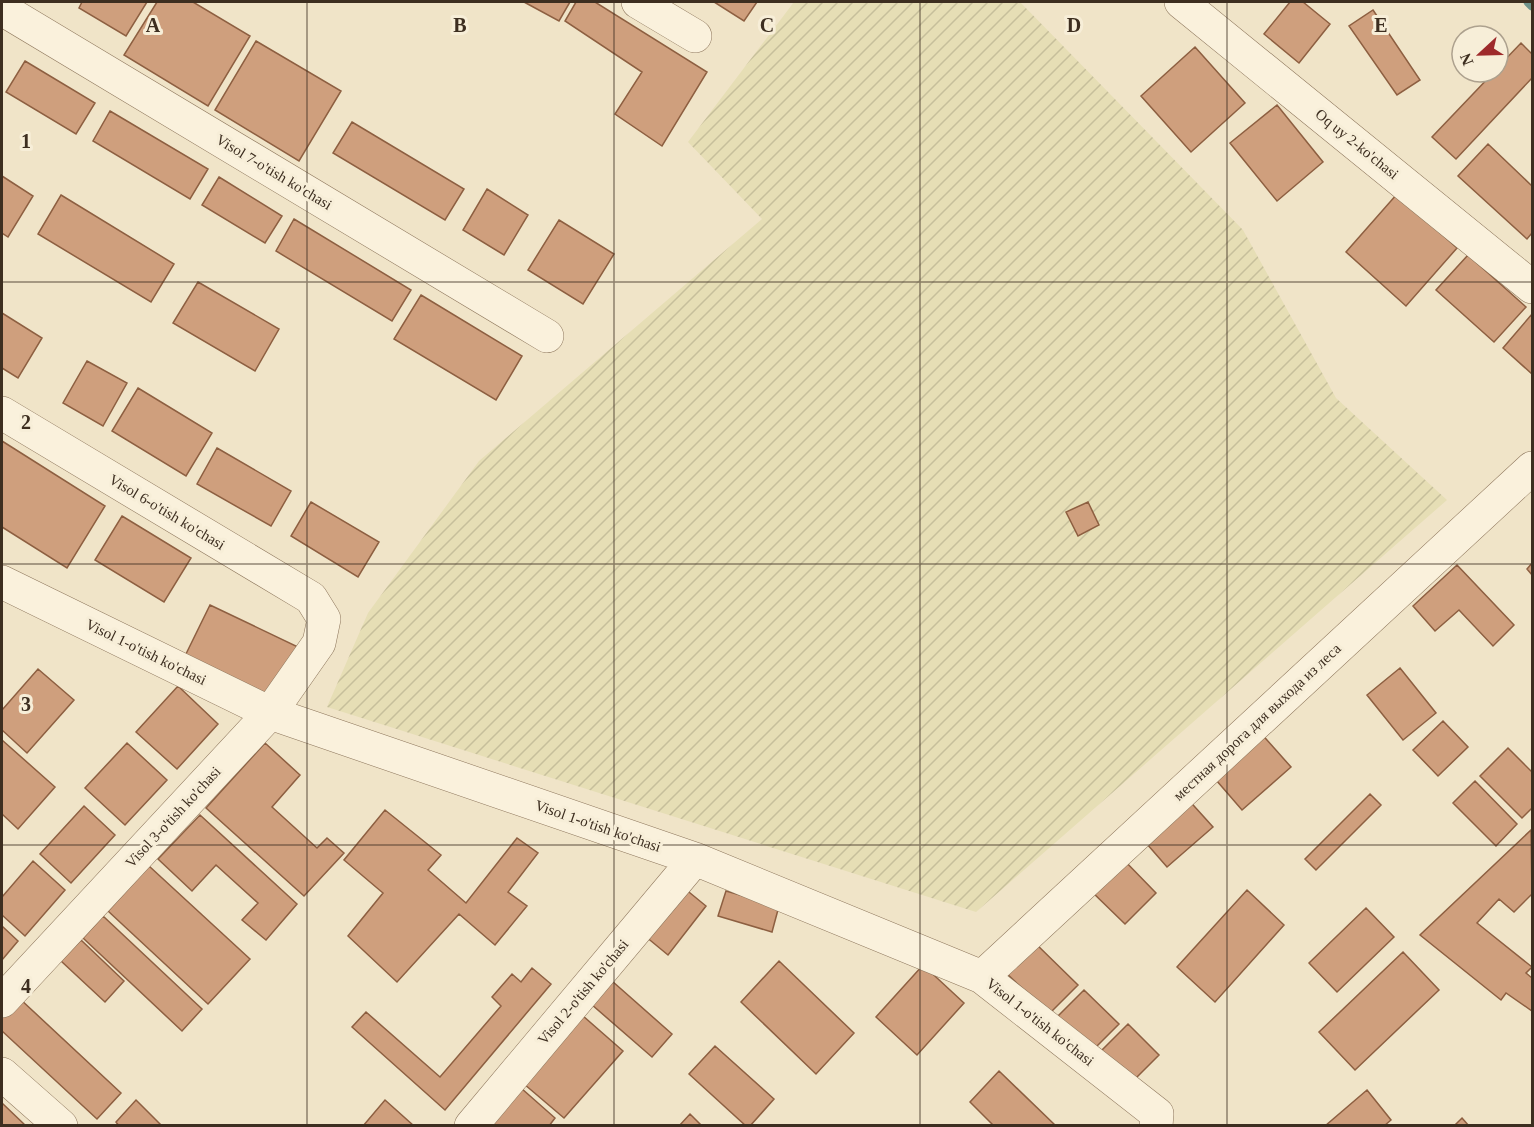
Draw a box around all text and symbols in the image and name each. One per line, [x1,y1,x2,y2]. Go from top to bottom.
text: A [146,14,161,36]
text: B [453,14,467,36]
text: C [760,14,774,36]
text: D [1067,14,1081,36]
text: E [1374,14,1388,36]
north arrow [1450,24,1510,84]
text: N [1456,50,1477,68]
street label: Oq uy 2-ko'chasi [1312,106,1402,182]
text: 1 [21,130,31,152]
street label: Visol 7-o'tish ko'chasi [213,131,335,213]
text: 2 [21,411,31,433]
street label: Visol 6-o'tish ko'chasi [106,471,228,553]
street label: Visol 1-o'tish ko'chasi [83,616,209,688]
street label: местная дорога для выхода из леса [1170,640,1344,804]
text: 3 [21,693,31,715]
street label: Visol 3-o'tish ko'chasi [122,763,224,871]
street label: Visol 1-o'tish ko'chasi [533,797,663,855]
street label: Visol 2-o'tish ko'chasi [534,936,632,1048]
text: 4 [21,975,31,997]
street label: Visol 1-o'tish ko'chasi [983,975,1097,1069]

